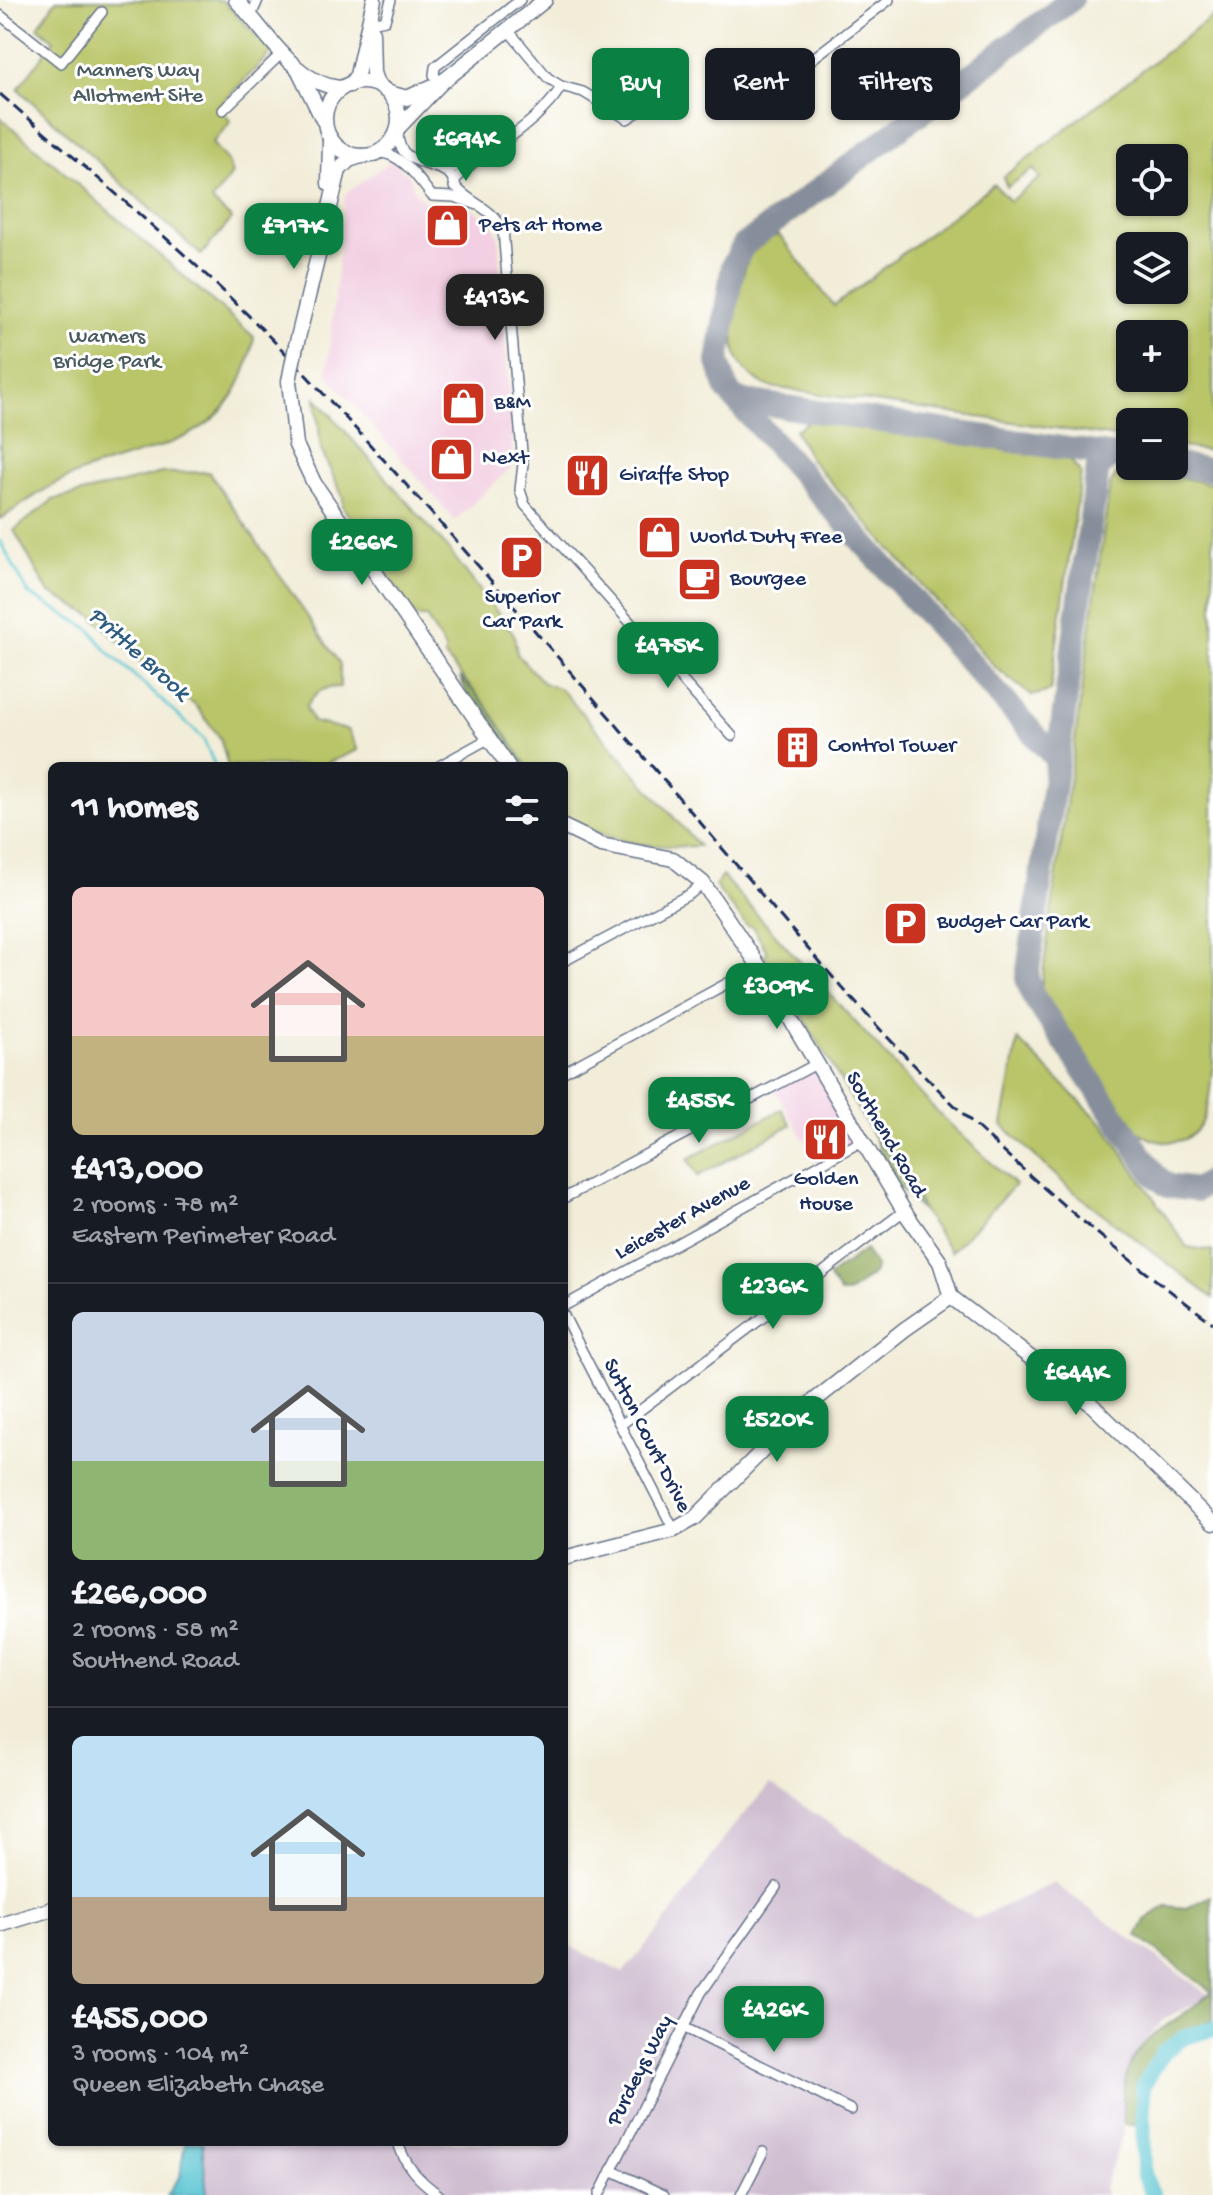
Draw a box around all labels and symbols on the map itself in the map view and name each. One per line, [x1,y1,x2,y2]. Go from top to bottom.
park label: Manners Way Allotment Site [73,59,204,110]
pin: £694K [410,115,522,183]
shop icon: Pets at Home [424,202,472,250]
pin: £717K [238,203,350,271]
place label: Pets at Home [478,213,603,239]
pin: £413K [439,274,551,342]
park label: Warners Bridge Park [52,325,163,376]
shop icon: B&M [439,380,487,428]
place label: B&M [493,391,531,417]
shop icon: Next [427,435,475,483]
place label: Next [482,446,530,472]
restaurant icon: Giraffe Stop [564,452,612,500]
place label: Giraffe Stop [619,463,729,489]
shop icon: World Duty Free [635,514,683,562]
pin: £266K [306,519,418,587]
place label: World Duty Free [690,525,843,551]
parking icon: Superior Car Park [498,533,546,581]
cafe icon: Bourgee [675,556,723,604]
place label: Bourgee [729,567,807,593]
place label: Superior Car Park [482,585,564,636]
water label: Prittle Brook [81,602,196,710]
pin: £475K [612,622,724,690]
building icon: Control Tower [773,723,821,771]
place label: Control Tower [828,734,958,760]
parking icon: Budget Car Park [882,899,930,947]
place label: Budget Car Park [936,910,1091,936]
pin: £309K [721,963,833,1031]
street label: Southend Road [839,1068,932,1204]
pin: £455K [643,1077,755,1145]
restaurant icon: Golden House [802,1115,850,1163]
place label: Golden House [794,1167,859,1218]
street label: Leicester Avenue [611,1171,756,1267]
pin: £236K [717,1263,829,1331]
pin: £644K [1020,1349,1132,1417]
street label: Sutton Court Drive [596,1355,696,1518]
pin: £520K [721,1396,833,1464]
pin: £426K [718,1986,830,2054]
street label: Purdeys Way [602,2011,680,2131]

